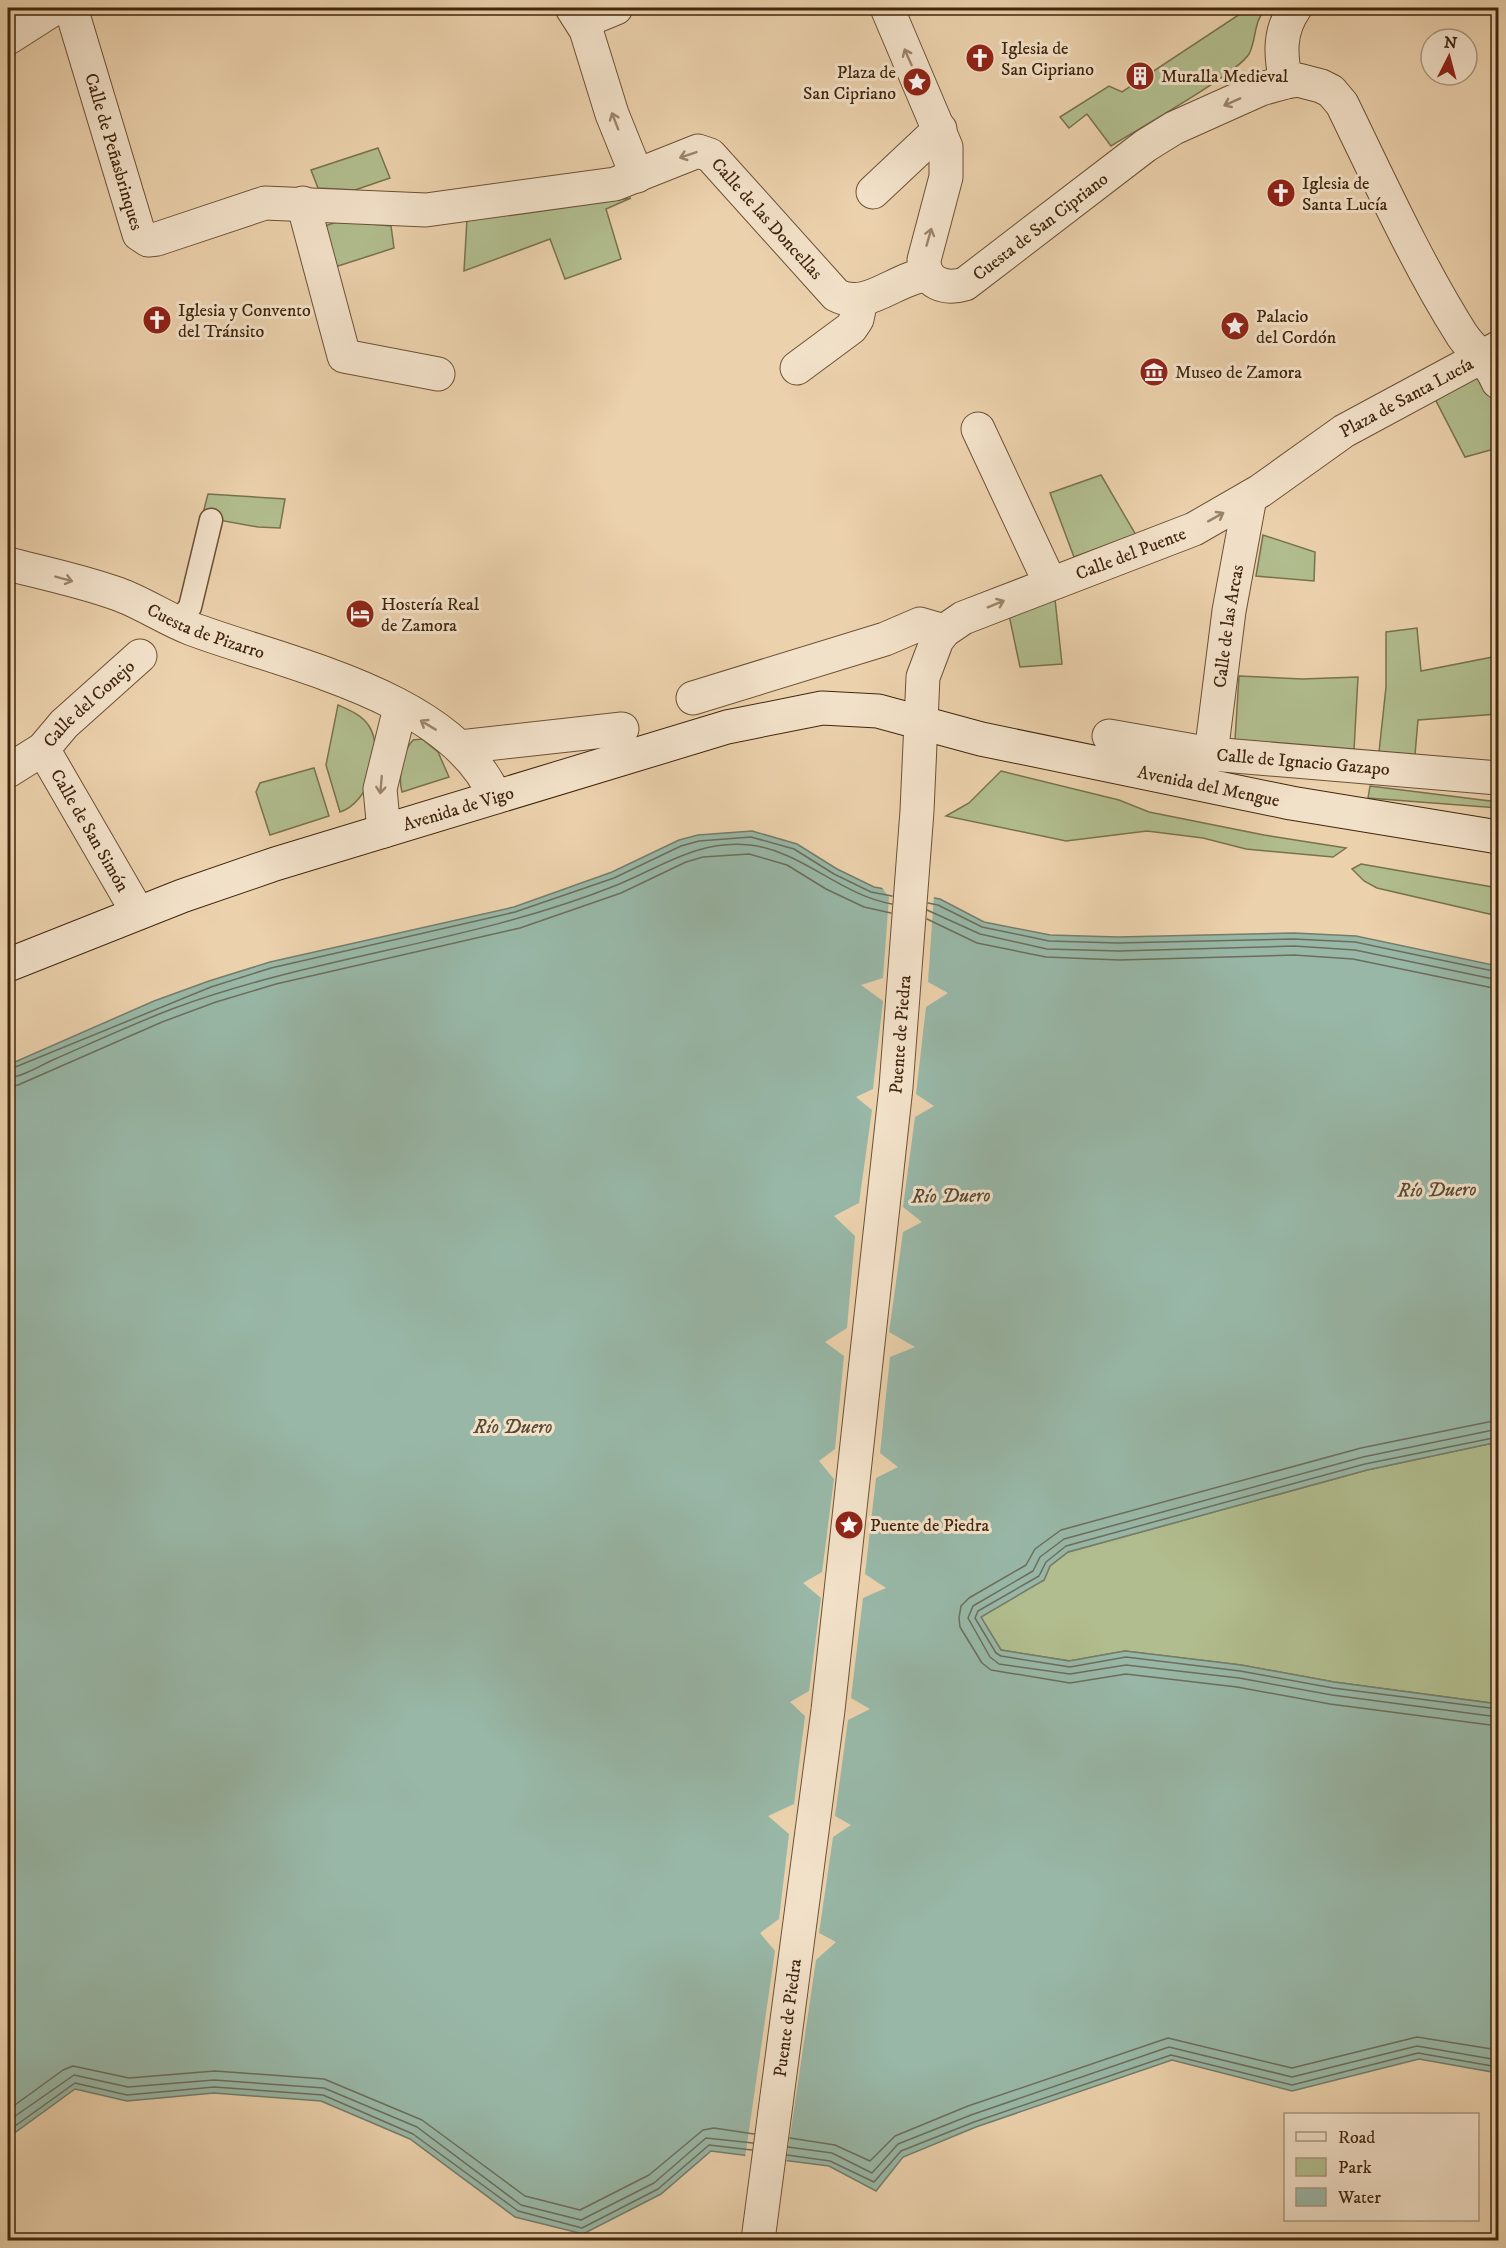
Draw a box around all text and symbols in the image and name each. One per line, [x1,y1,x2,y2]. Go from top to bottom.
north arrow [1419,27,1479,87]
text: N [1443,32,1458,54]
place label: Iglesia de San Cipriano [1001,38,1094,81]
church icon: Iglesia de San Cipriano [964,42,996,74]
one-way arrow [902,48,913,66]
building icon: Muralla Medieval [1124,60,1156,92]
place label: Plaza de San Cipriano [803,62,896,105]
place icon: Plaza de San Cipriano [901,66,933,98]
place label: Muralla Medieval [1161,66,1289,88]
street label: Calle de Peñasbrinques [79,71,147,233]
one-way arrow [1223,97,1241,109]
one-way arrow [609,113,620,131]
one-way arrow [679,150,697,161]
street label: Calle de las Doncellas [706,154,827,285]
street label: Cuesta de San Cipriano [969,168,1113,286]
place label: Iglesia de Santa Lucía [1302,173,1388,216]
church icon: Iglesia de Santa Lucía [1265,177,1297,209]
one-way arrow [924,228,935,247]
place label: Iglesia y Convento del Tránsito [178,300,311,343]
church icon: Iglesia y Convento del Tránsito [141,304,173,336]
place label: Palacio del Cordón [1256,306,1337,349]
place icon: Palacio del Cordón [1219,310,1251,342]
street label: Plaza de Santa Lucía [1336,353,1478,443]
museum icon: Museo de Zamora [1138,356,1170,388]
place label: Museo de Zamora [1175,362,1302,384]
one-way arrow [1207,511,1224,523]
street label: Calle del Puente [1073,523,1189,586]
street label: Calle de las Arcas [1209,563,1249,689]
one-way arrow [54,574,73,585]
place label: Hostería Real de Zamora [381,594,480,637]
hotel icon: Hostería Real de Zamora [344,598,376,630]
one-way arrow [986,598,1005,609]
street label: Cuesta de Pizarro [143,599,268,665]
street label: Calle del Conejo [39,656,140,752]
one-way arrow [420,718,437,730]
street label: Calle de Ignacio Gazapo [1215,744,1391,781]
street label: Avenida del Mengue [1135,762,1282,812]
street label: Calle de San Simón [45,766,134,897]
one-way arrow [375,774,386,794]
street label: Avenida de Vigo [400,782,517,837]
street label: Puente de Piedra [885,974,917,1095]
water label: Río Duero [1396,1177,1477,1204]
water label: Río Duero [910,1183,991,1210]
water label: Río Duero [472,1415,553,1440]
place icon: Puente de Piedra [833,1509,865,1541]
place label: Puente de Piedra [870,1515,989,1537]
street label: Puente de Piedra [770,1957,807,2079]
legend [1284,2113,1479,2221]
text: Road [1338,2127,1375,2149]
text: Park [1338,2157,1372,2179]
text: Water [1337,2187,1381,2209]

